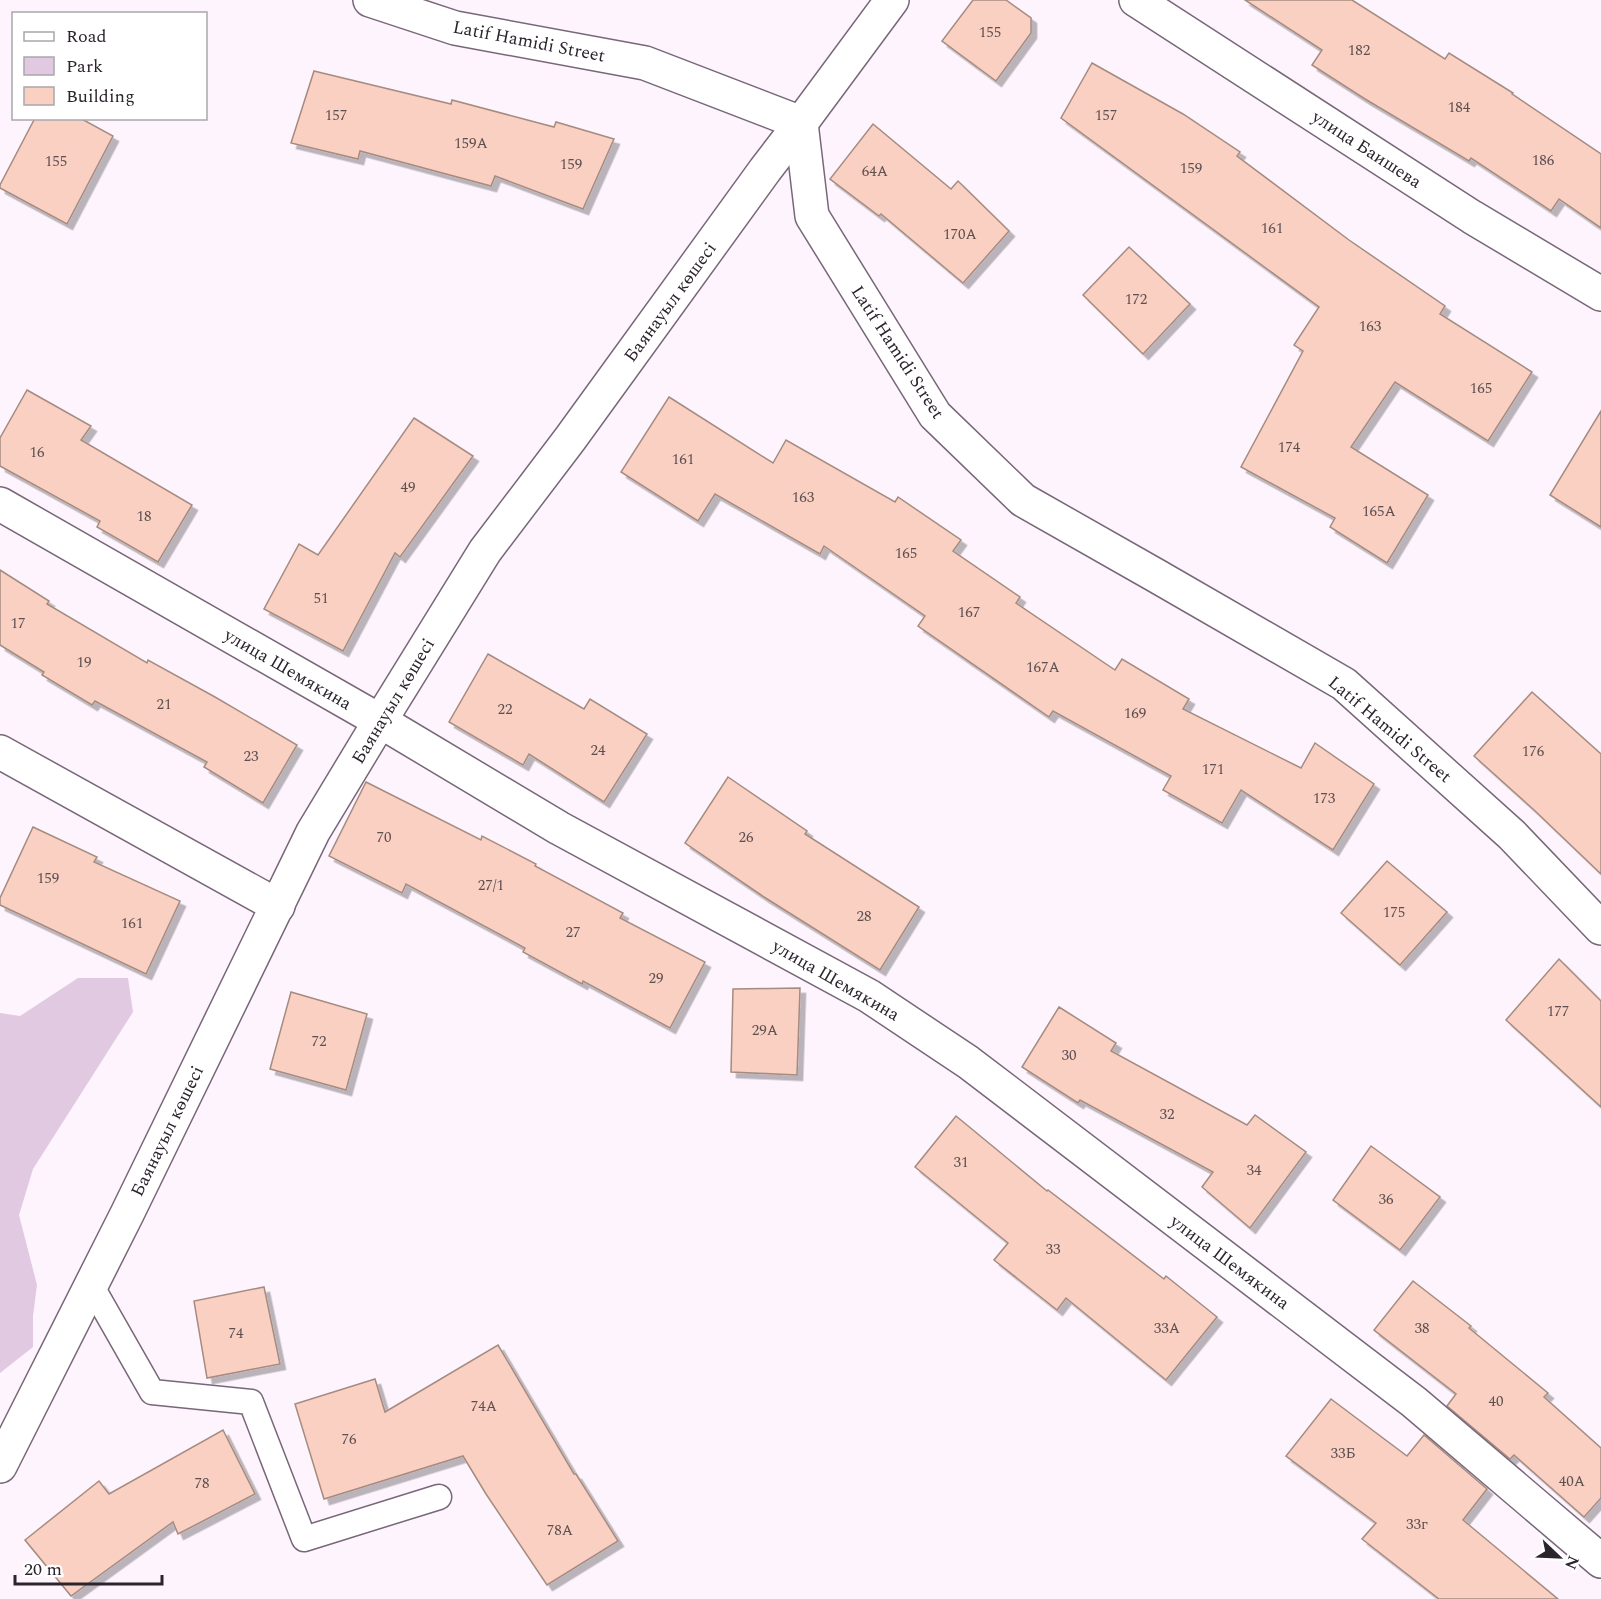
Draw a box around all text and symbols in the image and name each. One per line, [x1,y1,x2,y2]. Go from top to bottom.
legend [12,12,207,120]
street label: Latif Hamidi Street [450,13,607,70]
house number: 155 [979,21,1001,44]
text: Road [66,23,107,50]
house number: 182 [1348,39,1370,62]
text: Park [66,53,103,80]
text: Building [66,83,135,110]
house number: 184 [1448,96,1471,119]
street label: улица Баишева [1306,103,1427,195]
house number: 157 [325,104,347,127]
house number: 157 [1095,104,1117,127]
house number: 159А [454,132,488,155]
house number: 186 [1532,149,1555,172]
house number: 155 [45,150,67,173]
house number: 159 [560,153,582,176]
house number: 159 [1180,157,1202,180]
house number: 64А [862,160,888,183]
house number: 161 [1261,217,1283,240]
house number: 170А [943,223,977,246]
street label: Баянауыл көшесі [617,237,723,368]
street label: Latif Hamidi Street [844,280,951,424]
house number: 172 [1125,288,1147,311]
house number: 163 [1359,315,1382,338]
house number: 165 [1470,377,1492,400]
house number: 174 [1278,436,1301,459]
house number: 16 [29,441,45,464]
house number: 161 [672,448,694,471]
house number: 49 [400,476,416,499]
house number: 163 [792,486,815,509]
house number: 165А [1362,500,1396,523]
house number: 18 [136,505,152,528]
house number: 165 [895,542,917,565]
house number: 51 [313,587,329,610]
house number: 167 [958,601,980,624]
house number: 17 [10,612,26,635]
street label: улица Шемякина [218,621,357,717]
street label: Баянауыл көшесі [345,633,442,769]
house number: 19 [76,651,92,674]
house number: 167А [1026,656,1060,679]
street label: Latif Hamidi Street [1322,669,1458,789]
house number: 21 [156,693,172,716]
house number: 22 [497,698,513,721]
house number: 169 [1124,702,1146,725]
house number: 24 [590,739,606,762]
house number: 176 [1522,740,1545,763]
house number: 23 [243,745,259,768]
house number: 171 [1202,758,1224,781]
house number: 173 [1313,787,1336,810]
house number: 70 [376,826,392,849]
house number: 26 [738,826,754,849]
house number: 159 [37,867,59,890]
house number: 27/1 [478,874,504,897]
house number: 175 [1383,901,1405,924]
house number: 28 [856,905,872,928]
house number: 161 [121,912,143,935]
house number: 27 [565,921,581,944]
street label: улица Шемякина [766,932,905,1028]
house number: 29 [648,967,664,990]
house number: 177 [1547,1000,1569,1023]
house number: 29А [752,1019,778,1042]
house number: 72 [311,1030,327,1053]
house number: 30 [1061,1044,1077,1067]
street label: Баянауыл көшесі [124,1061,211,1201]
house number: 32 [1159,1103,1175,1126]
house number: 31 [953,1151,969,1174]
house number: 34 [1246,1159,1262,1182]
house number: 36 [1378,1188,1394,1211]
street label: улица Шемякина [1163,1208,1295,1316]
house number: 33 [1045,1238,1061,1261]
house number: 33А [1154,1317,1180,1340]
house number: 38 [1414,1317,1430,1340]
house number: 74 [228,1322,244,1345]
house number: 40 [1488,1390,1504,1413]
house number: 74А [471,1395,497,1418]
house number: 76 [341,1428,357,1451]
house number: 33Б [1330,1442,1356,1465]
house number: 40А [1559,1470,1585,1493]
house number: 78 [194,1472,210,1495]
house number: 33г [1406,1513,1428,1536]
house number: 78А [547,1519,573,1542]
north arrow [1529,1527,1589,1587]
scale bar [15,1548,162,1586]
text: N [1558,1552,1585,1573]
text: 20 m [24,1556,62,1583]

